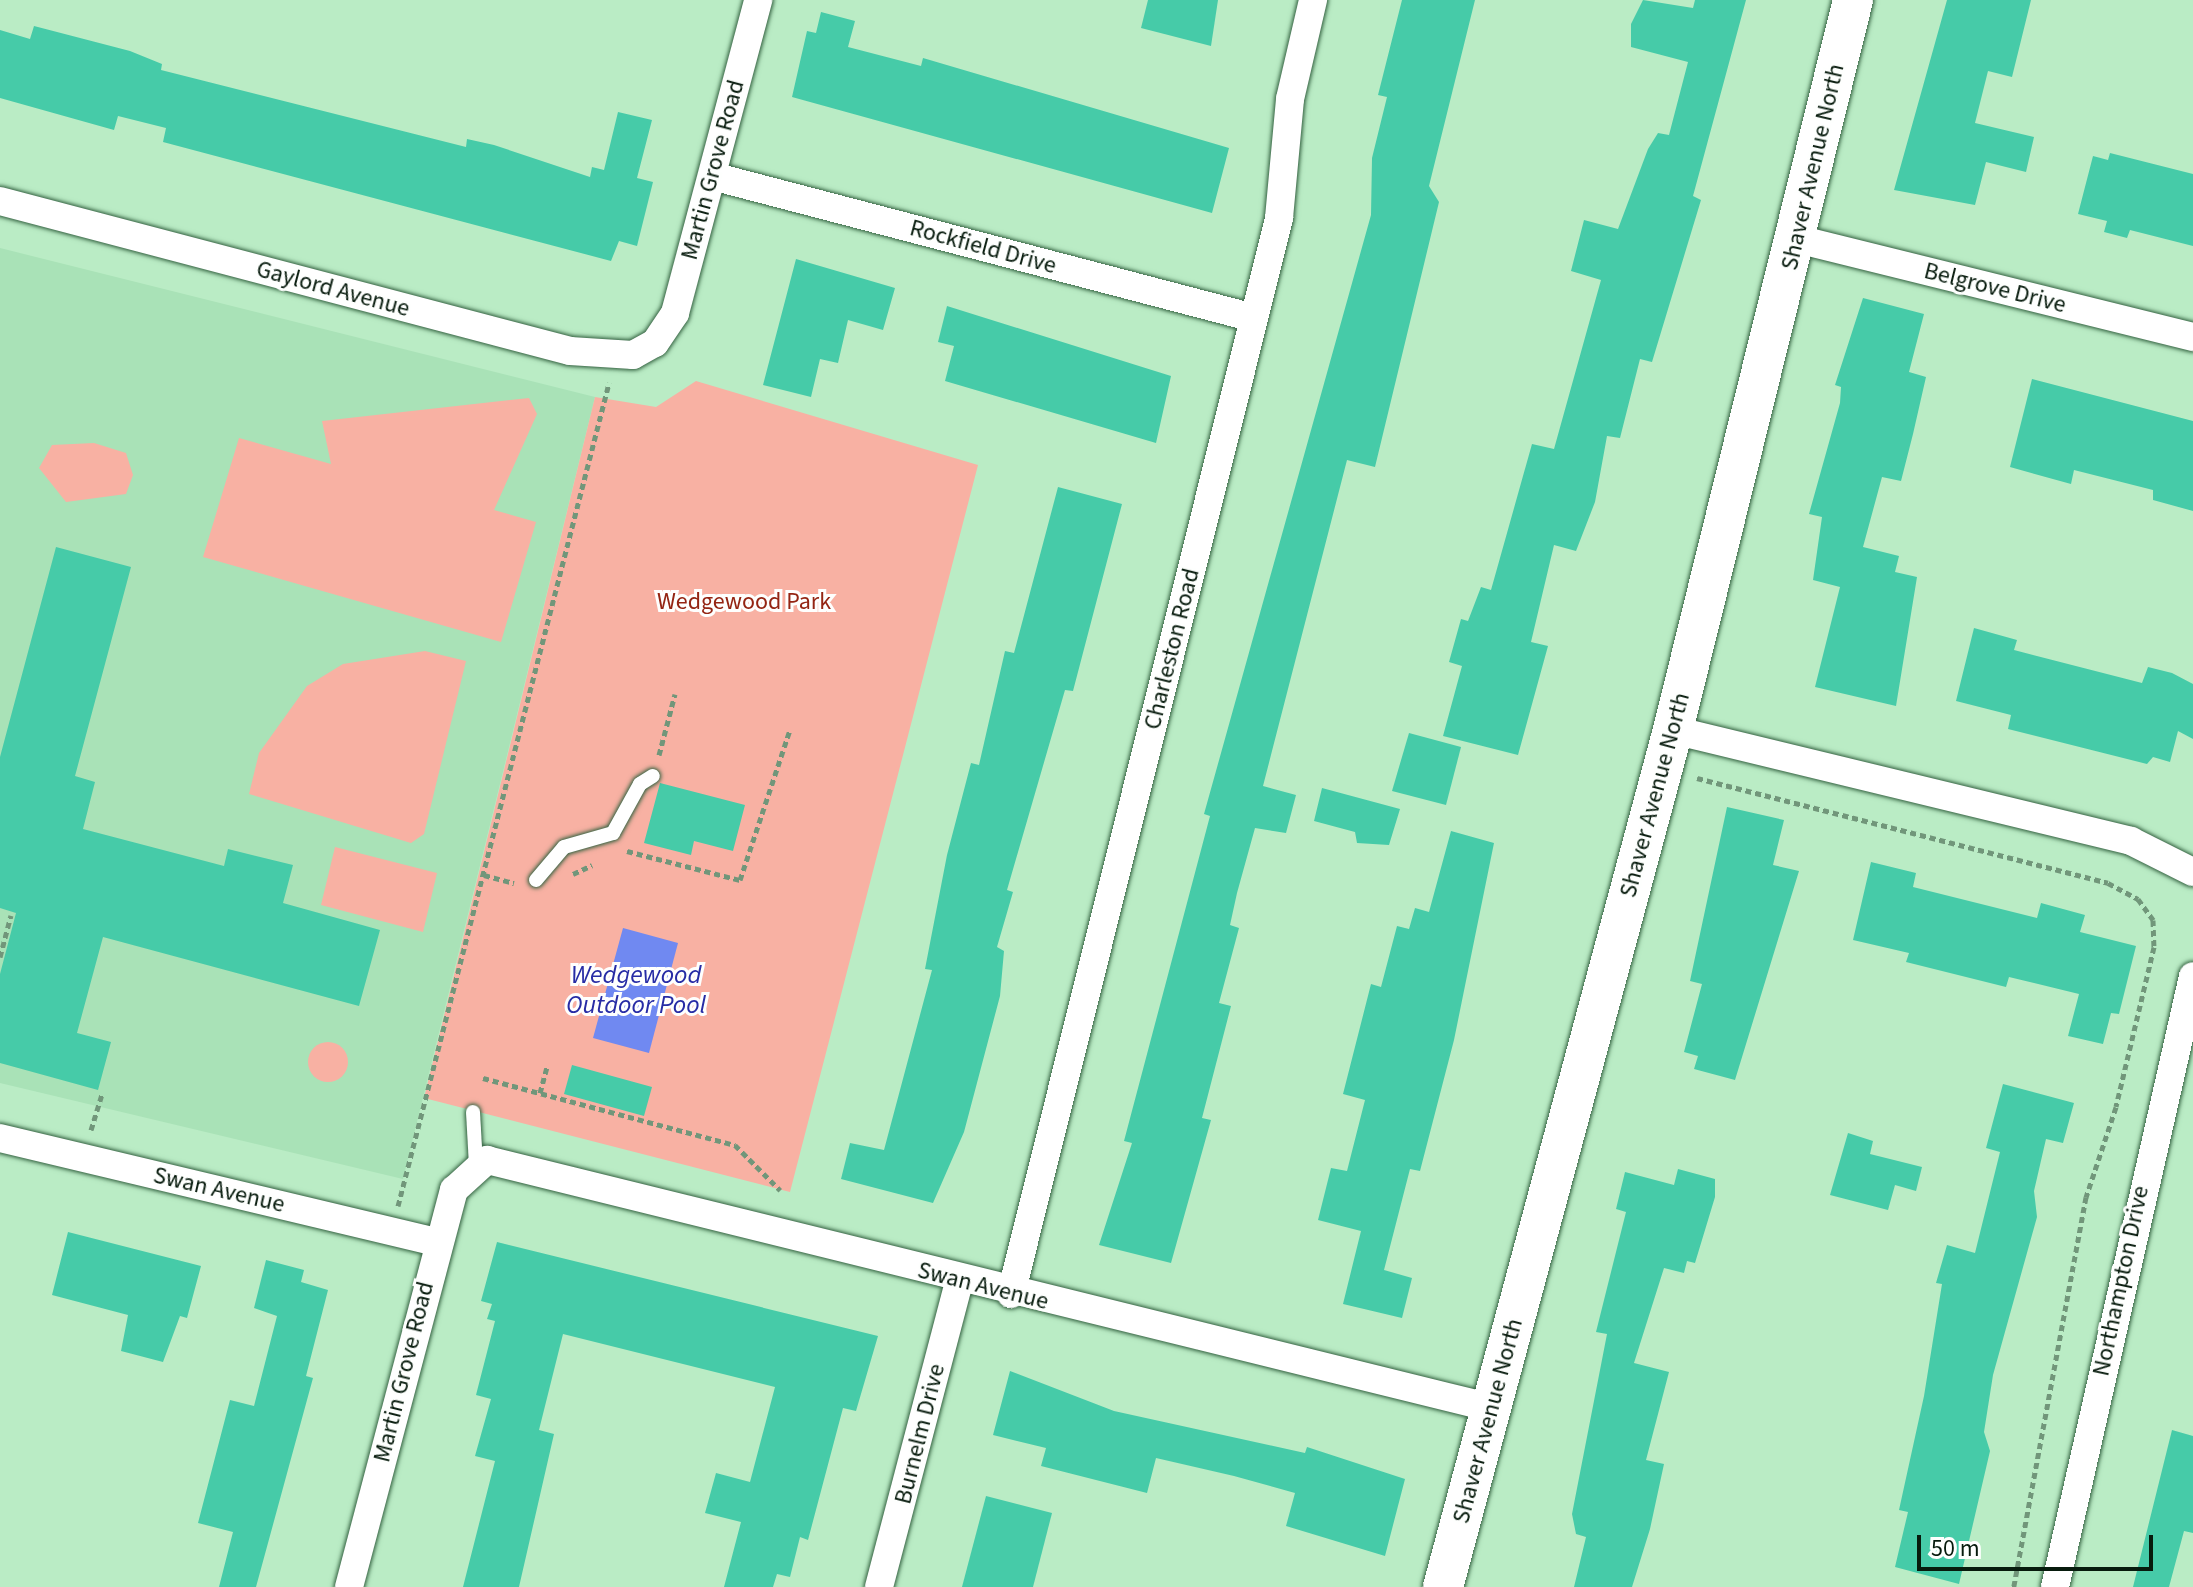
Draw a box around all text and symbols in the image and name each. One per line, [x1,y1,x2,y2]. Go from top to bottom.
street label: Shaver Avenue North [1775,61,1851,273]
street label: Martin Grove Road [675,77,751,263]
street label: Rockfield Drive [907,214,1059,280]
street label: Gaylord Avenue [253,255,413,323]
street label: Belgrove Drive [1921,256,2069,320]
street label: Charleston Road [1138,565,1206,733]
park label: Wedgewood Park [657,588,831,616]
street label: Shaver Avenue North [1614,689,1696,901]
water label: Wedgewood Outdoor Pool [566,959,706,1020]
street label: Swan Avenue [151,1161,287,1219]
street label: Northampton Drive [2087,1183,2155,1379]
street label: Swan Avenue [915,1256,1051,1316]
street label: Martin Grove Road [368,1279,440,1465]
street label: Shaver Avenue North [1447,1315,1529,1527]
street label: Burnelm Drive [889,1361,951,1507]
scale bar [1921,1519,2157,1569]
text: 50 m [1931,1531,1980,1566]

